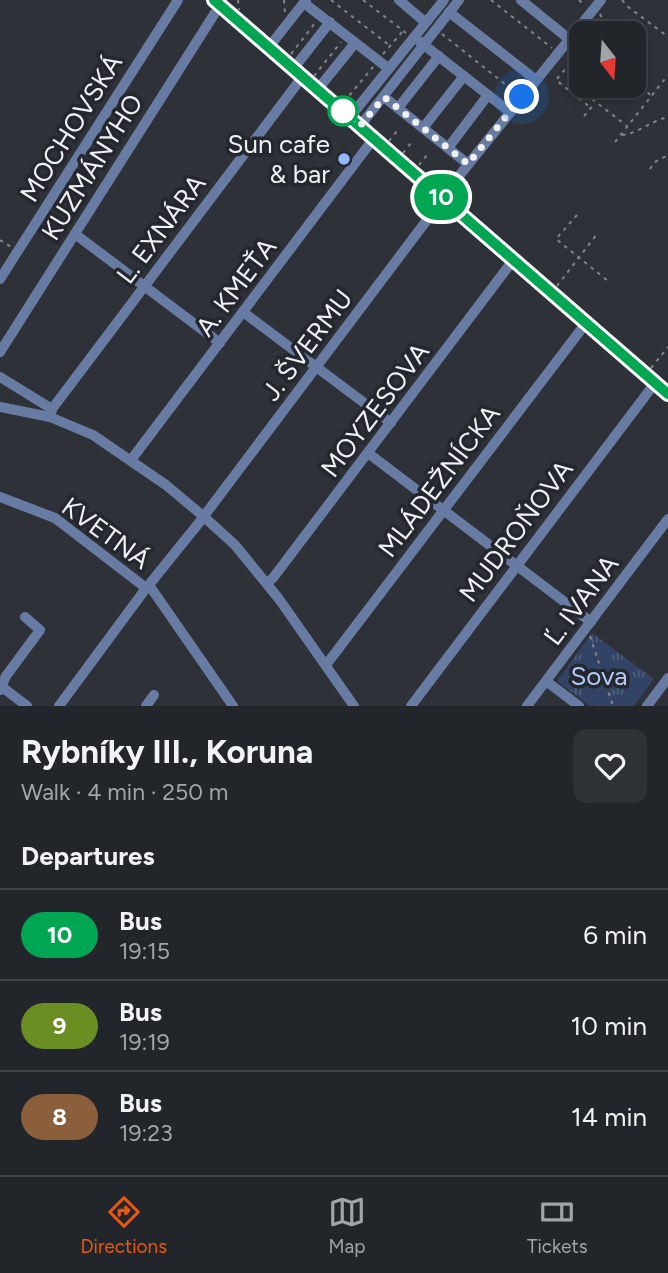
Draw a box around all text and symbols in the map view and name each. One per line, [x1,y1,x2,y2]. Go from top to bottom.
north arrow [569,21,646,98]
map controls [569,21,646,98]
street label: MOCHOVSKÁ [13,48,129,208]
your location [504,79,539,114]
street label: KUZMÁNYHO [34,88,150,246]
unlabelled marker [328,96,358,126]
place label: Sun cafe & bar [228,128,330,190]
marker: Sun cafe & bar [336,151,352,167]
street label: L. EXNÁRA [110,168,213,290]
line badge: 10 [410,174,472,220]
text: 10 [428,182,454,211]
street label: A. KMEŤA [189,231,284,342]
street label: J. ŠVERMU [255,283,359,407]
street label: MOYZESOVA [314,336,436,484]
street label: MLÁDEŽNÍCKA [371,398,507,563]
street label: MUDROŇOVA [452,453,580,608]
street label: KVETNÁ [56,490,157,576]
street label: Ľ. IVANA [537,548,625,651]
park label: Sova [570,660,628,692]
button: heart [573,729,647,803]
text: Rybníky III., Koruna [21,732,313,771]
text: Walk · 4 min · 250 m [21,778,228,806]
text: Departures [21,840,155,872]
text: Bus [119,905,162,937]
text: 6 min [583,919,647,951]
text: 10 [47,920,72,949]
text: 19:15 [119,937,170,965]
text: Bus [119,996,162,1028]
text: 10 min [571,1010,647,1042]
text: 9 [53,1011,66,1040]
text: 19:19 [119,1028,170,1056]
text: Bus [119,1087,162,1119]
text: 14 min [571,1101,647,1133]
text: 8 [52,1102,67,1131]
text: 19:23 [119,1119,173,1147]
tab: Directions [80,1193,167,1258]
tab: Map [328,1193,366,1258]
tab: Tickets [527,1193,588,1258]

